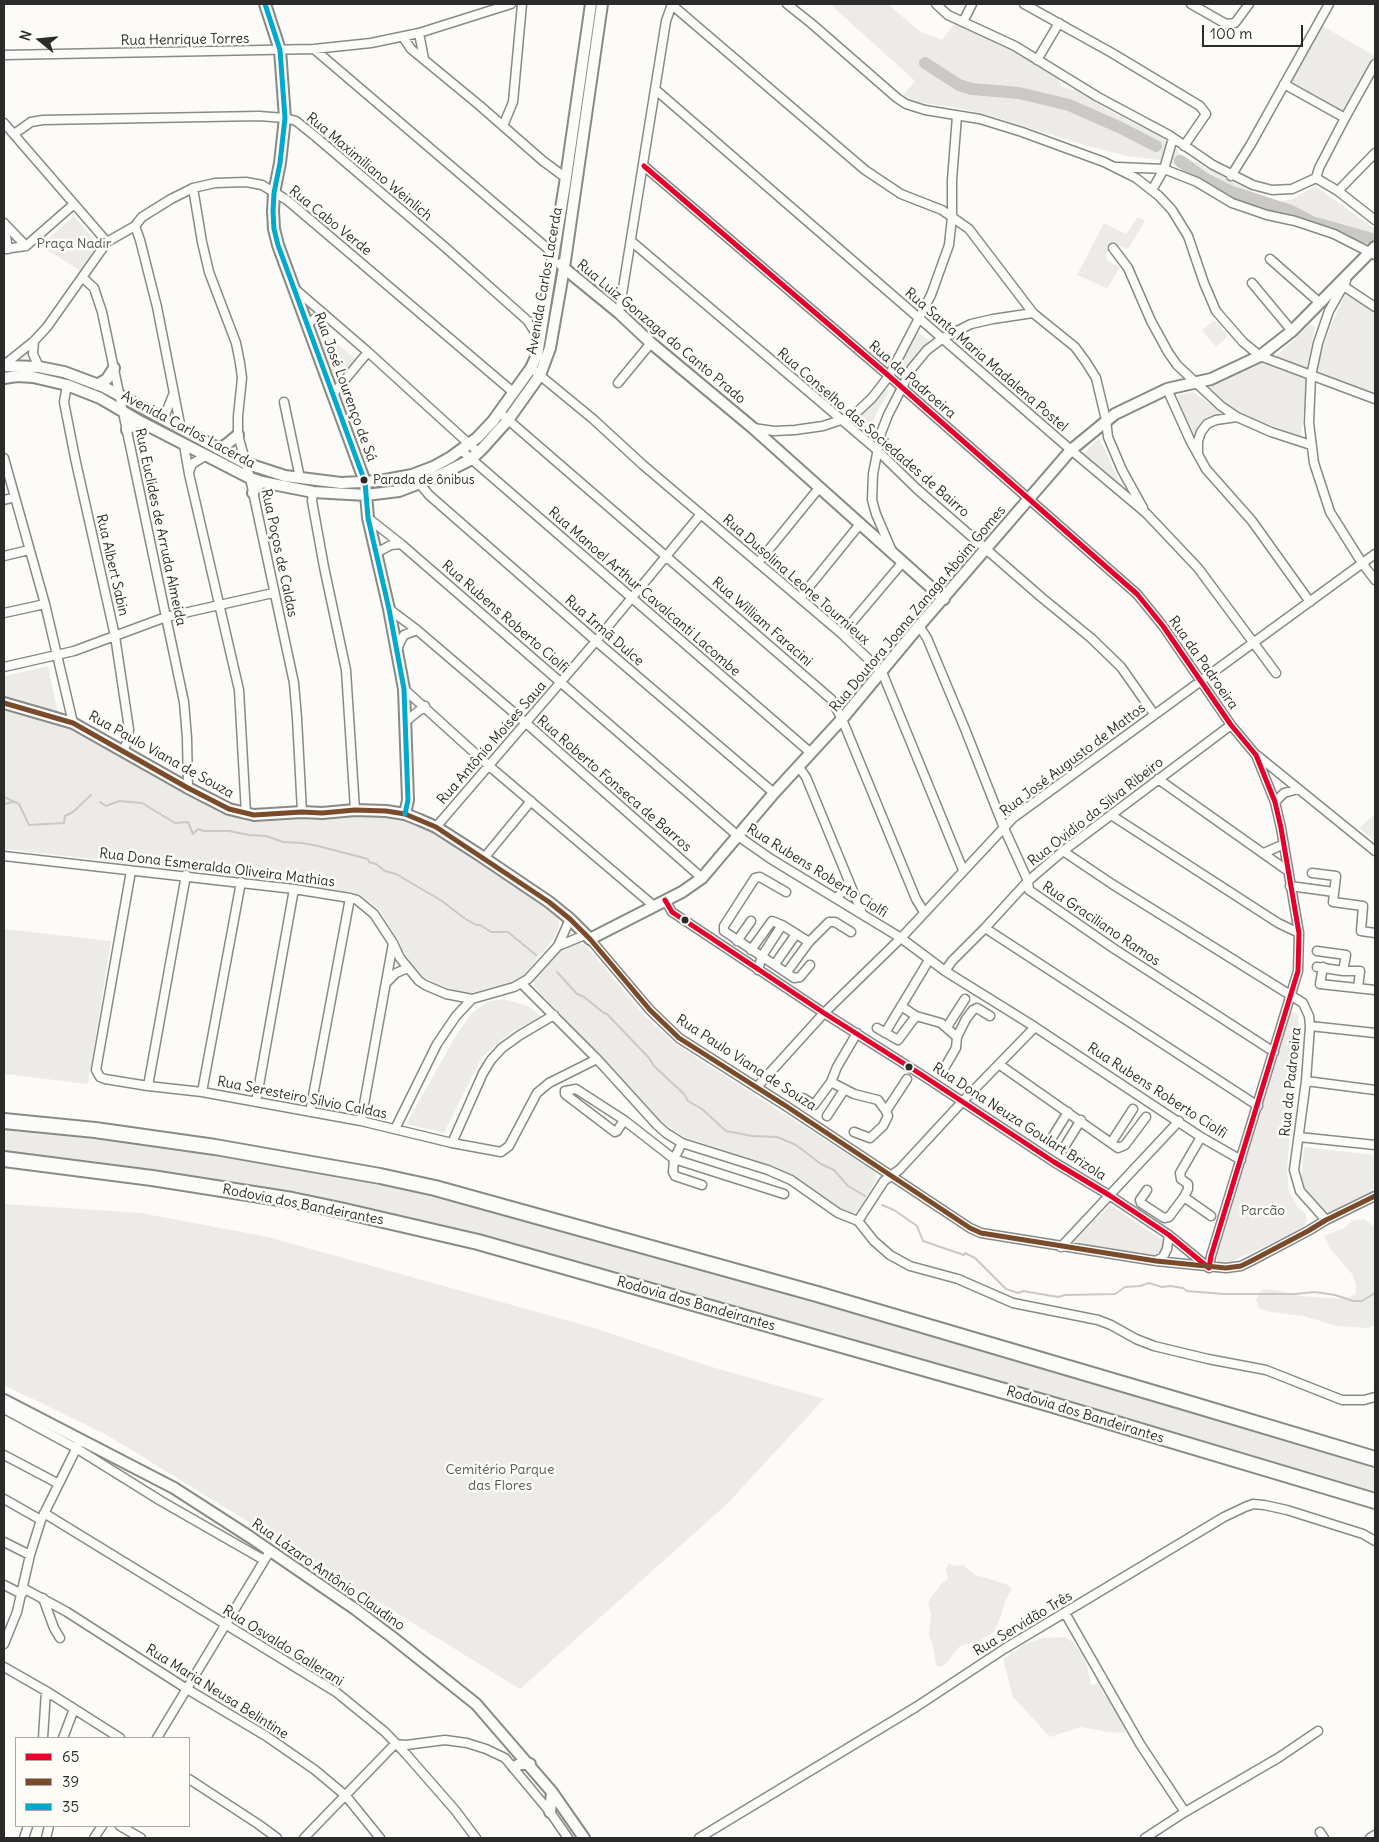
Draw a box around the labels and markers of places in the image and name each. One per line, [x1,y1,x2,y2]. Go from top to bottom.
place label: Parada de ônibus [373,472,475,488]
marker: Parada de ônibus [359,475,369,485]
unlabelled marker [680,915,690,925]
unlabelled marker [904,1062,914,1072]

